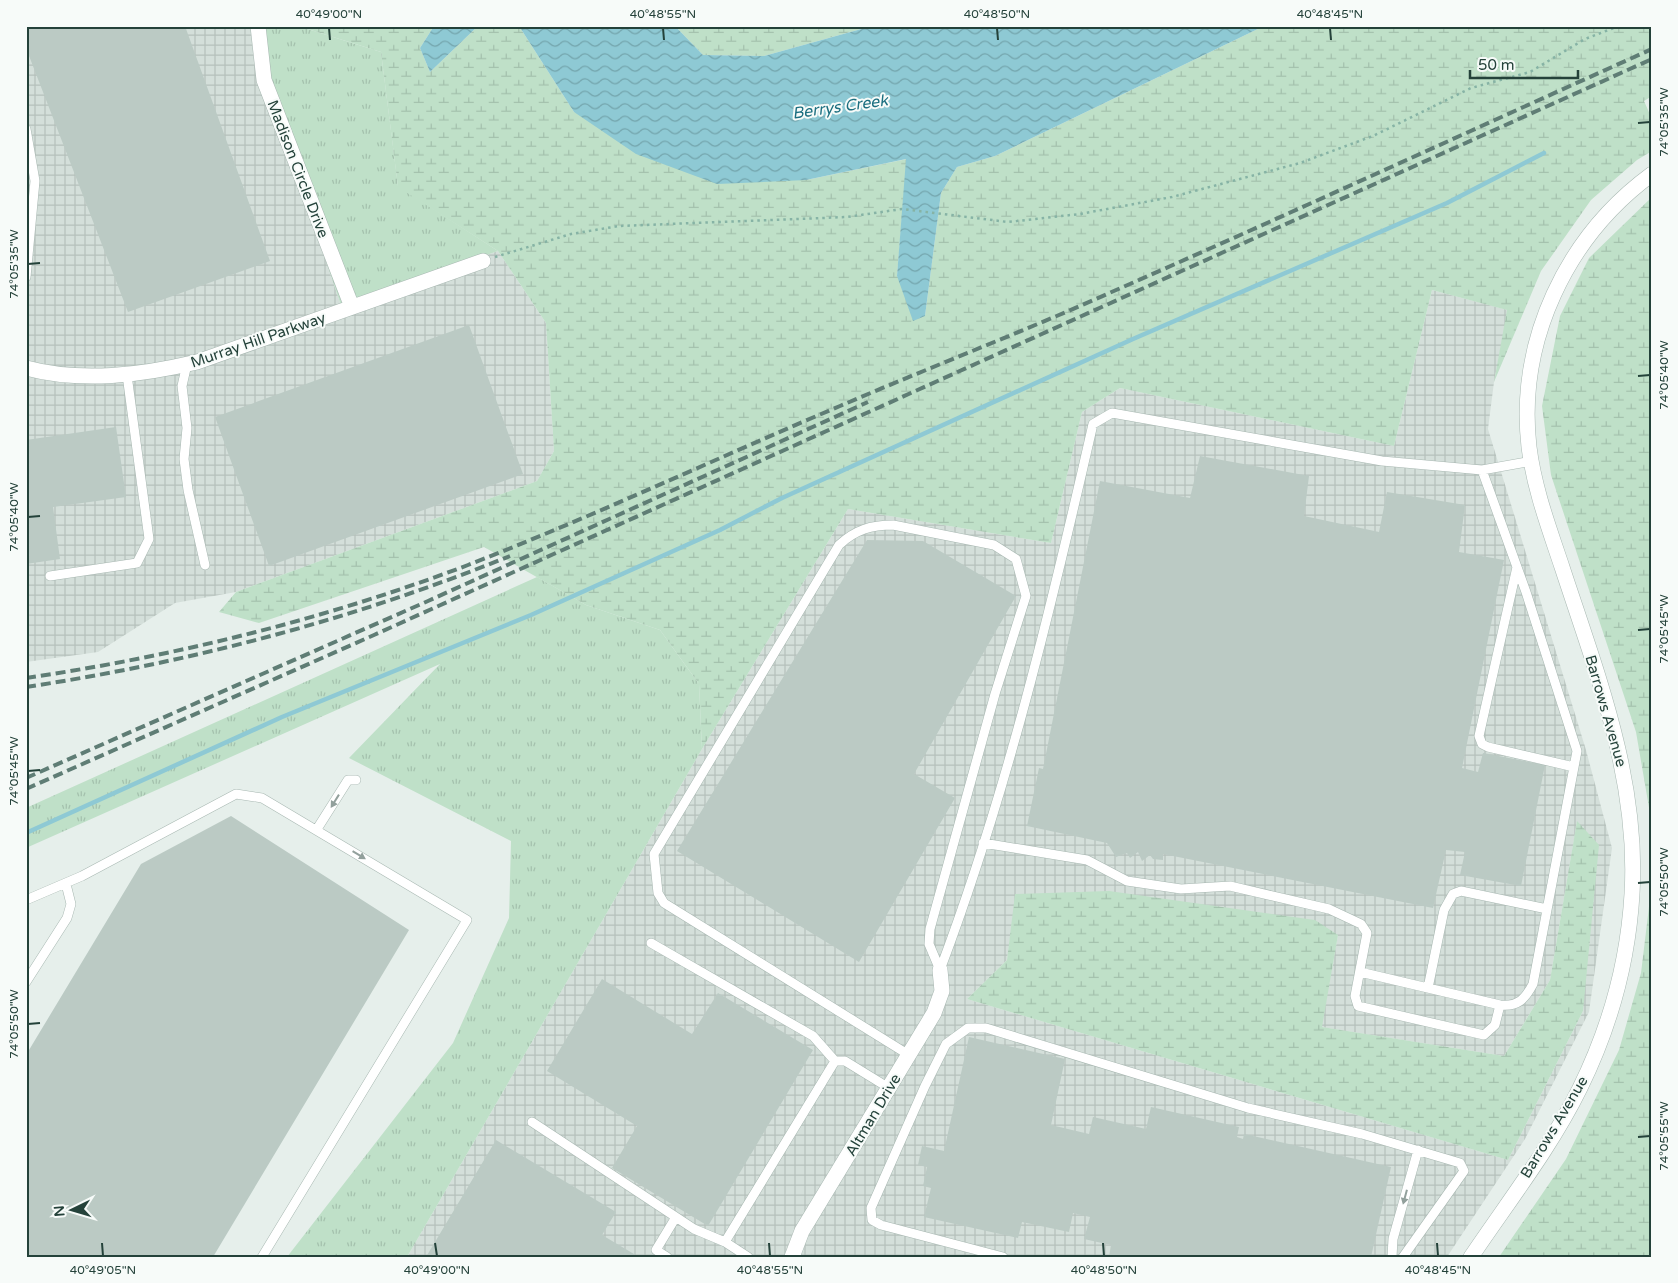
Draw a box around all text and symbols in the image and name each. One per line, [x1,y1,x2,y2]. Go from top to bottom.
text: 40°49'00"N [296,7,362,21]
text: 40°48'55"N [630,7,696,21]
text: 40°48'50"N [964,7,1030,21]
text: 40°48'45"N [1297,7,1363,21]
scale bar [1470,48,1578,80]
text: 50 m [1478,56,1515,74]
text: 74°05'35"W [1657,87,1671,157]
water label: Berrys Creek [791,90,890,124]
street label: Madison Circle Drive [263,98,333,240]
text: 74°05'35"W [7,229,21,299]
street label: Murray Hill Parkway [188,308,328,372]
text: 74°05'40"W [1657,340,1671,410]
text: 74°05'40"W [7,482,21,552]
text: 74°05'45"W [1657,594,1671,664]
street label: Barrows Avenue [1581,653,1631,769]
text: 74°05'45"W [7,736,21,806]
one-way arrow [330,795,339,808]
text: 74°05'50"W [1657,847,1671,917]
one-way arrow [352,850,365,859]
text: 74°05'50"W [7,989,21,1059]
street label: Altman Drive [841,1071,905,1159]
street label: Barrows Avenue [1516,1073,1592,1181]
text: 74°05'55"W [1657,1101,1671,1171]
north arrow [48,1186,98,1236]
one-way arrow [1401,1190,1409,1205]
text: N [51,1205,69,1217]
text: 40°49'05"N [70,1263,136,1277]
text: 40°49'00"N [404,1263,470,1277]
text: 40°48'55"N [737,1263,803,1277]
text: 40°48'50"N [1071,1263,1137,1277]
text: 40°48'45"N [1405,1263,1471,1277]

